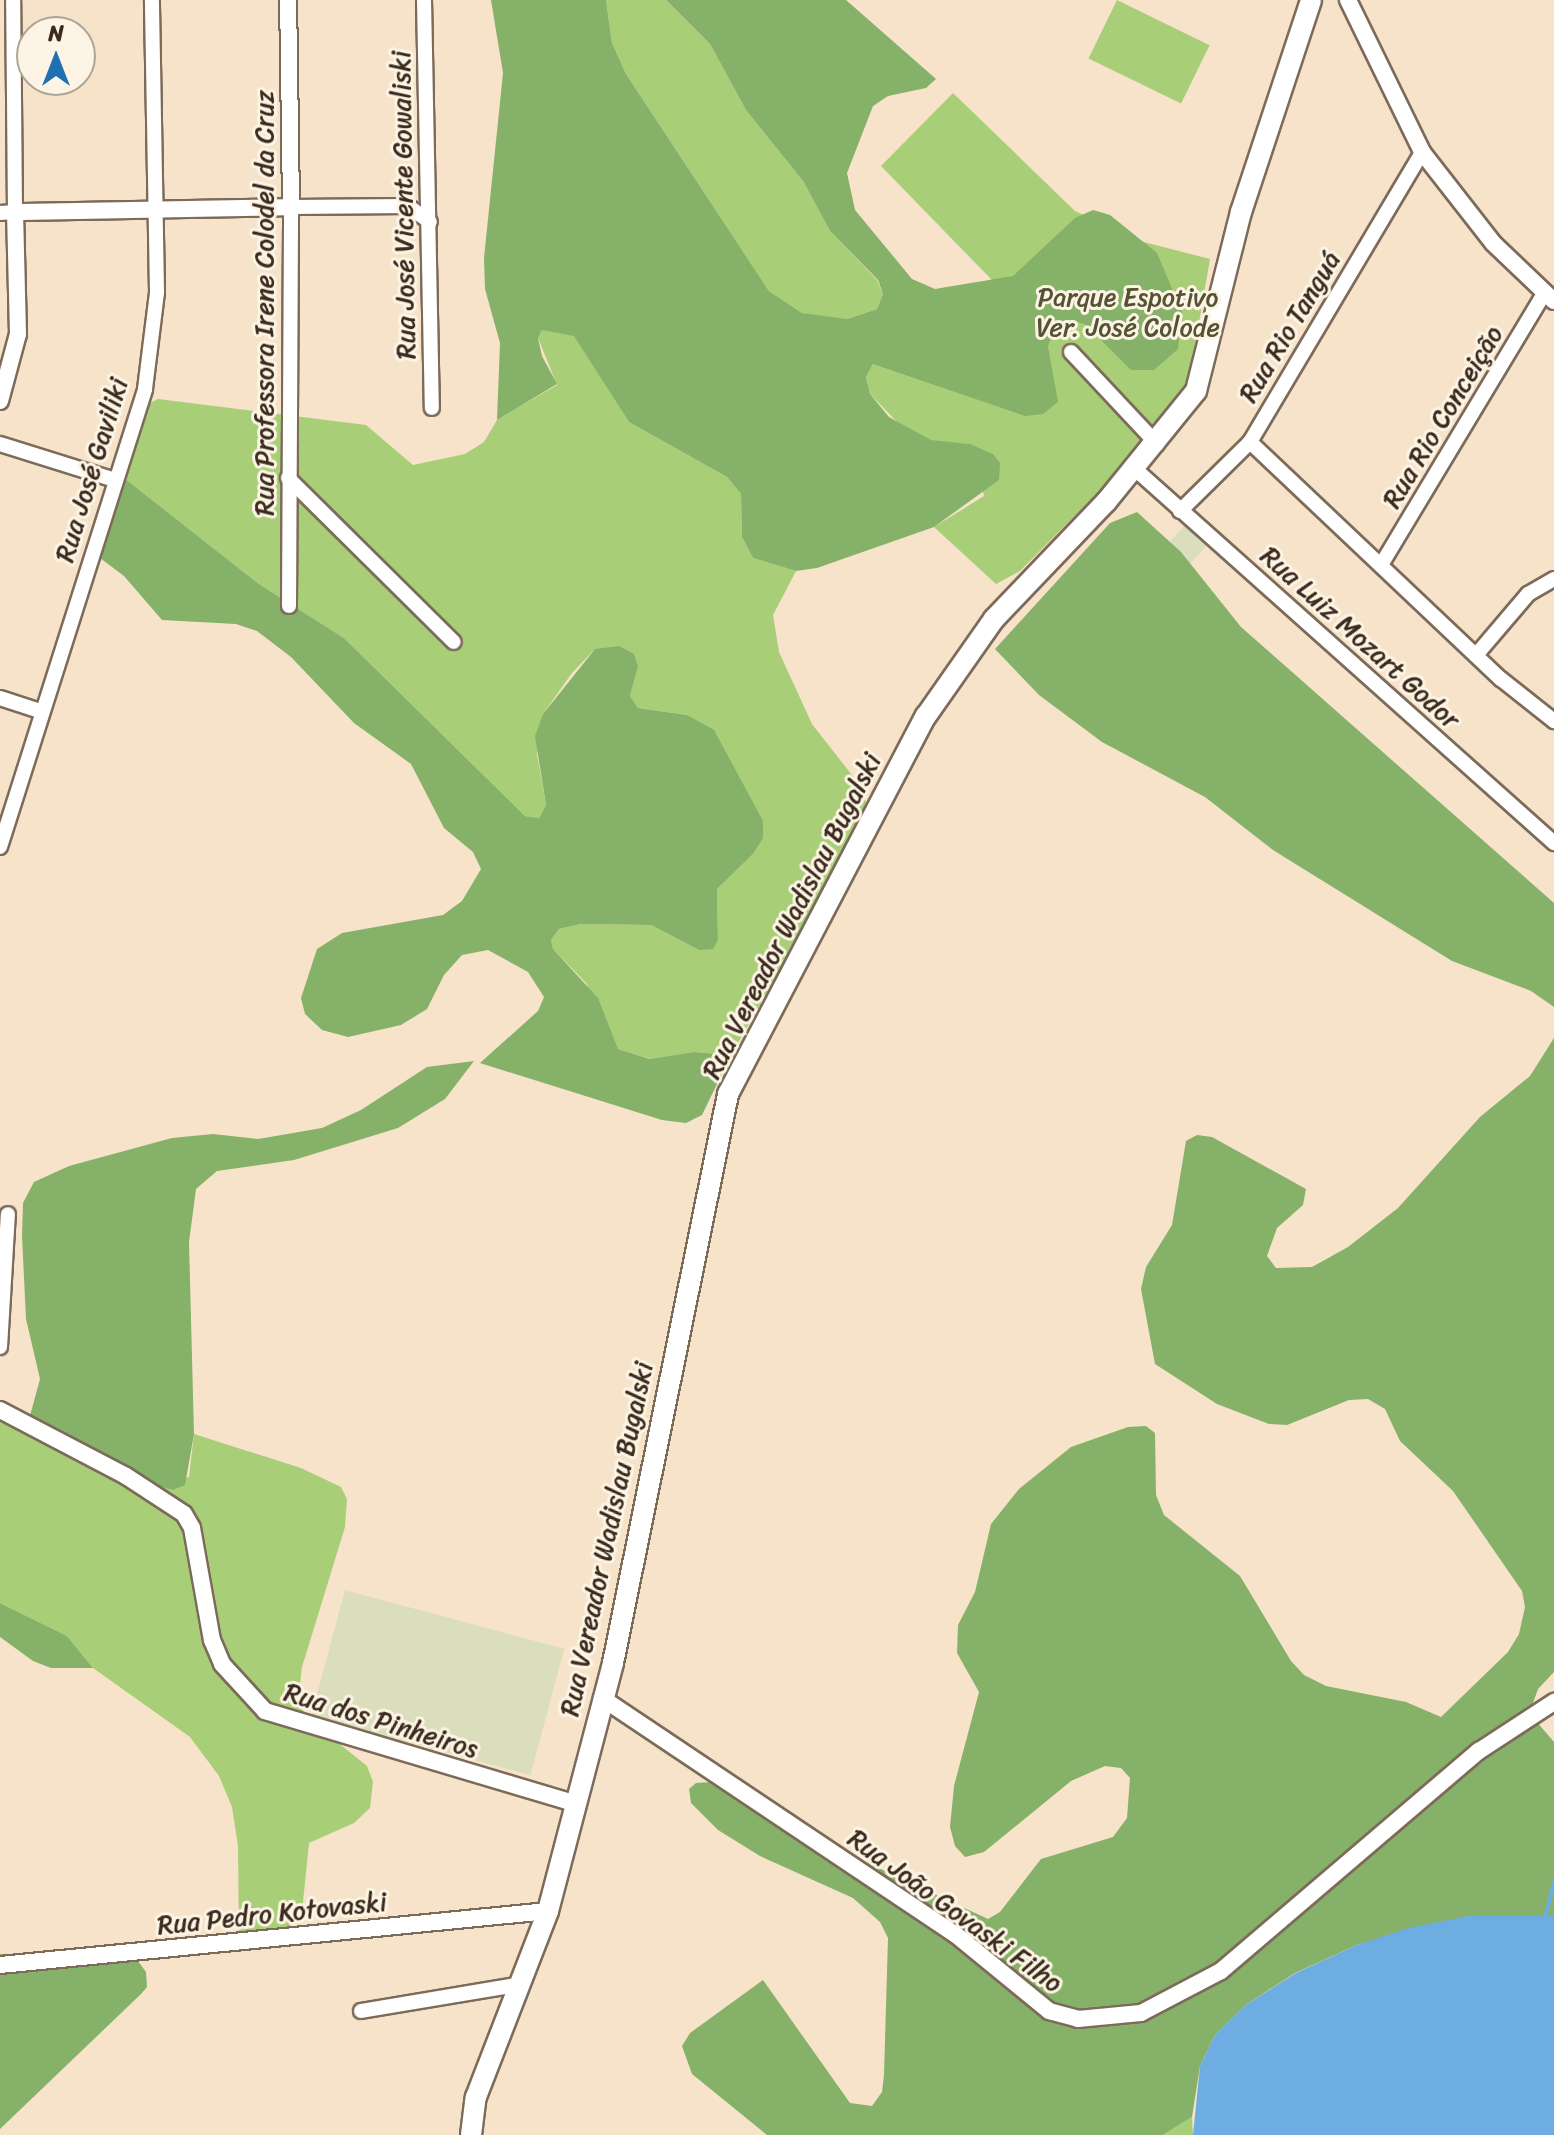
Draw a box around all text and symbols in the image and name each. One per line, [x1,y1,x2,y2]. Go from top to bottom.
text: N [48,14,64,53]
north arrow [16,16,96,96]
street label: Rua José Vicente Gowaliski [386,52,422,358]
street label: Rua Professora Irene Colodel da Cruz [249,90,281,516]
street label: Rua Rio Tanguá [1232,245,1348,409]
park label: Parque Espotivo Ver. José Colode [1036,282,1220,344]
street label: Rua Rio Conceição [1376,320,1510,514]
street label: Rua José Gaviliki [49,374,135,566]
street label: Rua Luiz Mozart Godor [1254,541,1466,735]
street label: Rua Vereador Wadislau Bugalski [696,748,888,1084]
street label: Rua Vereador Wadislau Bugalski [554,1360,660,1718]
street label: Rua dos Pinheiros [280,1677,482,1765]
street label: Rua João Govaski Filho [842,1823,1068,1999]
street label: Rua Pedro Kotovaski [154,1886,390,1942]

